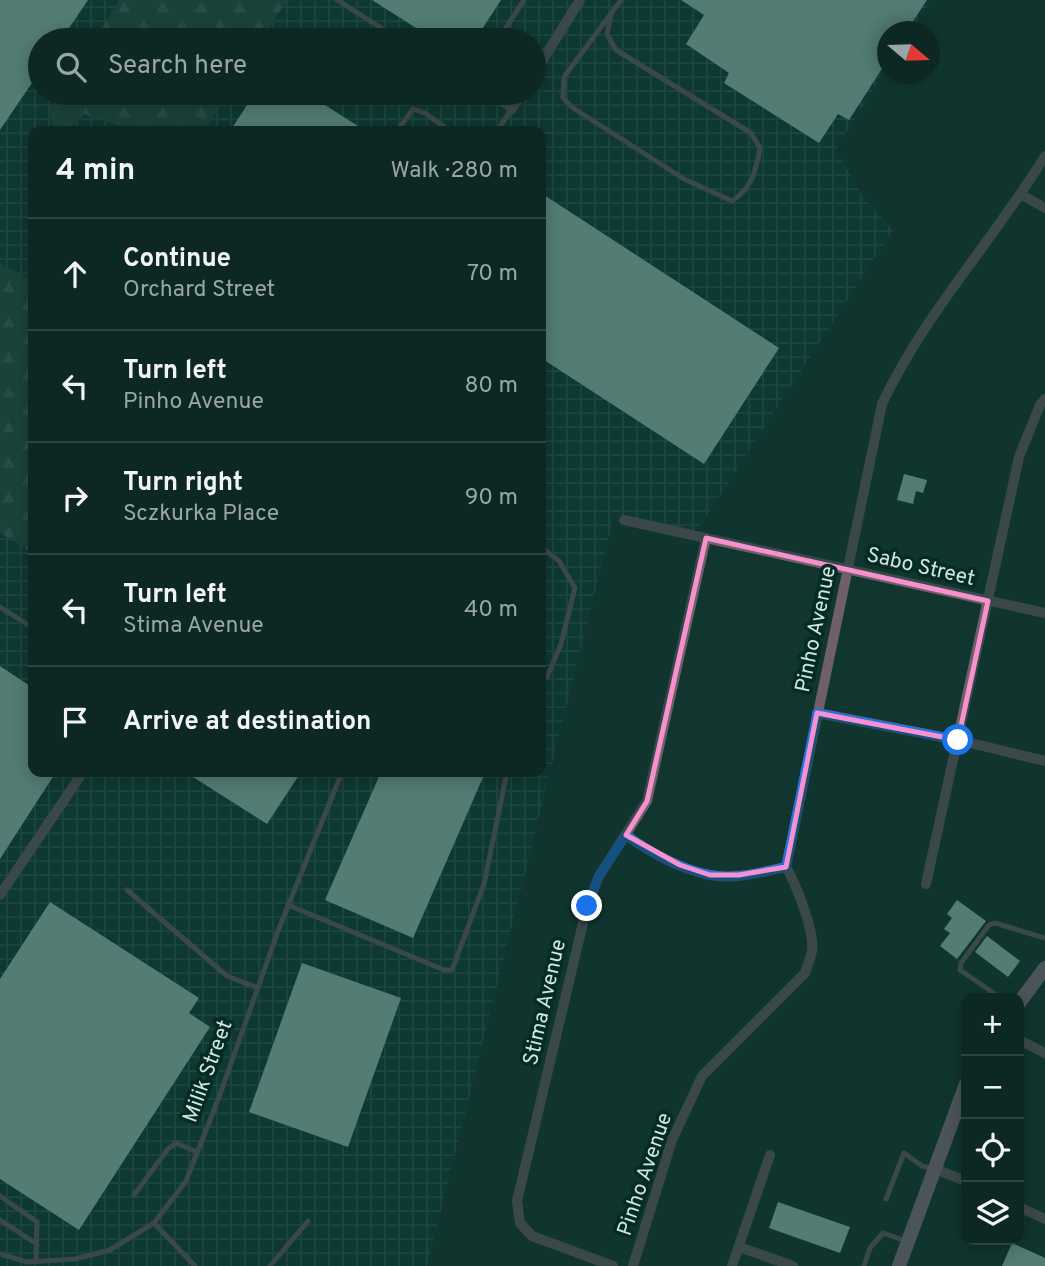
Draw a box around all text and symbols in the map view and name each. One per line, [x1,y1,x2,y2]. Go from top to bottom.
north arrow [877,21,940,84]
search box [28,28,546,105]
icon: search [52,48,90,86]
text: Search here [108,50,247,83]
text: 4 min [56,153,135,190]
text: Walk · 280 m [391,157,518,186]
text: Continue [123,243,231,276]
icon: ahead [56,255,94,293]
text: 70 m [467,260,518,289]
text: Orchard Street [123,276,275,305]
text: Turn left [123,355,227,388]
icon: left [56,367,94,405]
text: 80 m [465,372,518,401]
text: Pinho Avenue [123,388,264,417]
text: Turn right [123,467,243,500]
icon: right [56,479,94,517]
text: 90 m [465,484,518,513]
text: Sczkurka Place [123,500,279,529]
street label: Sabo Street [864,542,977,593]
street label: Pinho Avenue [790,564,843,695]
text: Turn left [123,579,227,612]
icon: left [56,591,94,629]
text: 40 m [464,596,518,625]
text: Stima Avenue [123,612,264,641]
icon: arrive [56,703,94,741]
text: Arrive at destination [123,706,371,739]
route start [942,724,973,755]
route end [571,890,602,921]
street label: Stima Avenue [518,937,573,1068]
map controls [961,993,1024,1245]
button: + [961,993,1024,1056]
street label: Milik Street [177,1017,239,1126]
button: − [961,1056,1024,1119]
street label: Pinho Avenue [612,1109,679,1240]
button: locate [961,1119,1024,1182]
button: layers [961,1182,1024,1245]

